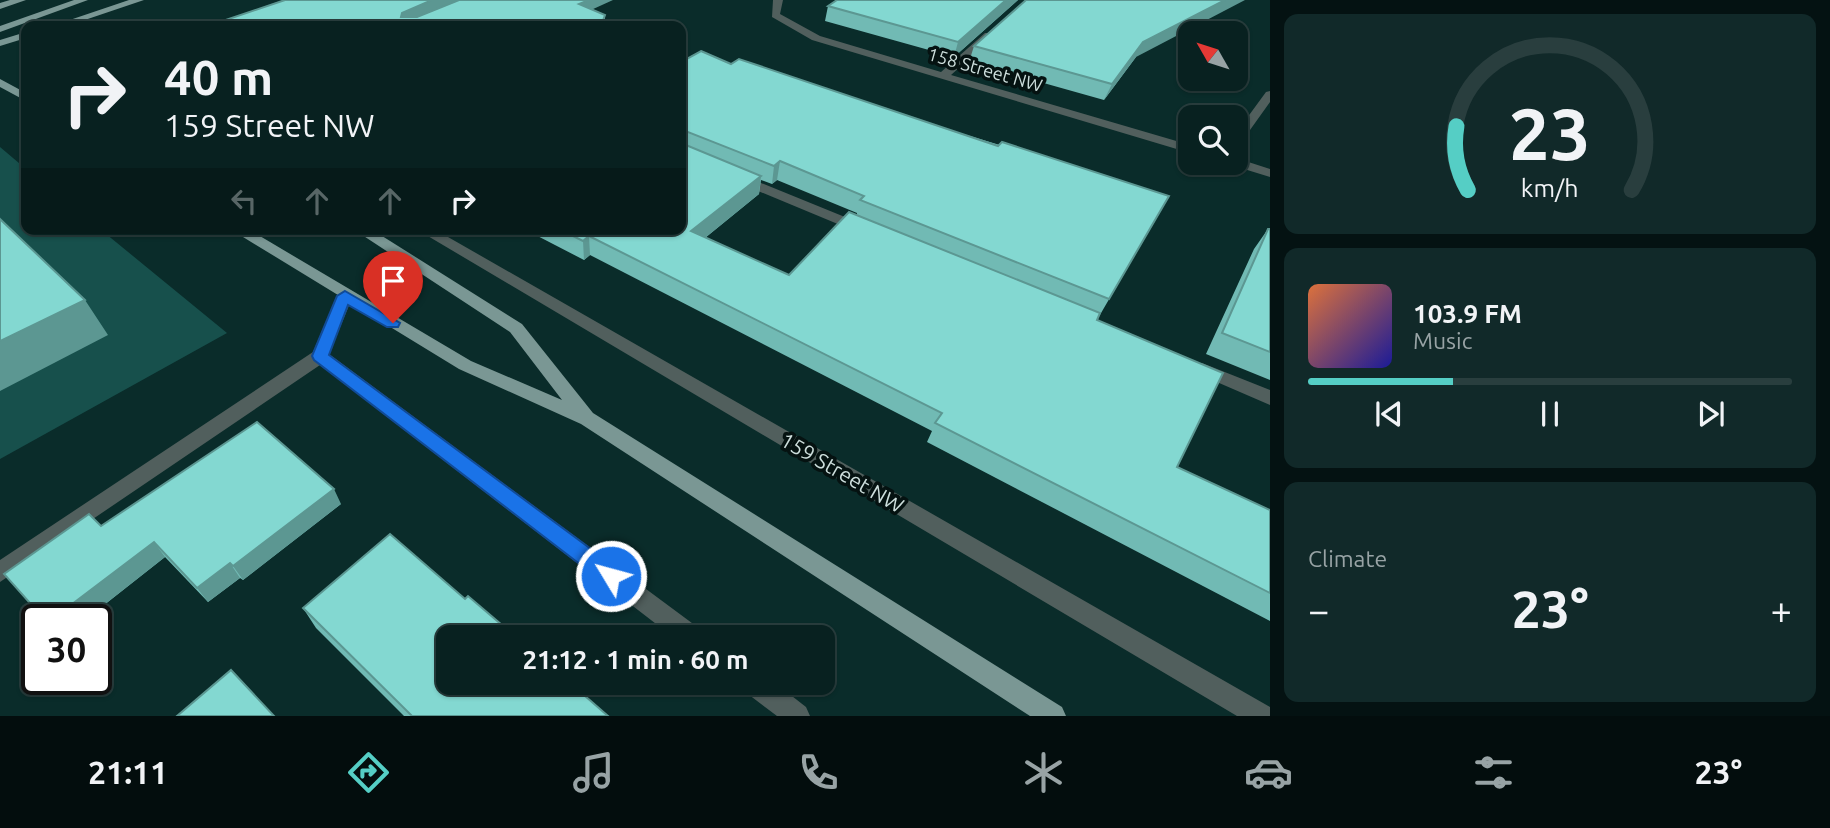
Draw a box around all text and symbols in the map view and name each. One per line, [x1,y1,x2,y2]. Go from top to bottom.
north arrow [1178,21,1248,91]
map controls [1178,21,1248,175]
street label: 158 Street NW [926,43,1045,95]
icon: right [49,49,140,140]
text: 40 m [164,49,273,104]
text: 23 [1509,92,1591,174]
button: search [1178,105,1248,175]
text: 159 Street NW [164,107,375,143]
text: km/h [1521,174,1579,202]
icon: left [225,182,263,220]
icon: ahead [298,182,336,220]
icon: ahead [371,182,409,220]
icon: right [444,182,482,220]
pin [363,251,423,323]
icon: arrive [374,262,412,300]
text: 103.9 FM [1413,299,1522,328]
text: Music [1413,328,1472,353]
icon: previous [1370,395,1408,433]
icon: pause [1531,395,1569,433]
icon: next [1692,395,1730,433]
street label: 159 Street NW [777,427,908,517]
position arrow [574,539,648,613]
text: Climate [1308,546,1387,571]
text: 23° [1511,580,1589,638]
text: − [1308,589,1329,631]
text: + [1771,589,1792,631]
speed limit sign: 30 [21,604,112,695]
text: 21:12 · 1 min · 60 m [522,645,749,674]
icon: directions [344,748,393,797]
icon: music [569,748,618,797]
icon: phone [794,748,843,797]
icon: climate [1019,748,1068,797]
icon: car [1244,748,1293,797]
icon: filters [1469,748,1518,797]
text: 21:11 [88,754,168,790]
text: 23° [1695,754,1742,790]

